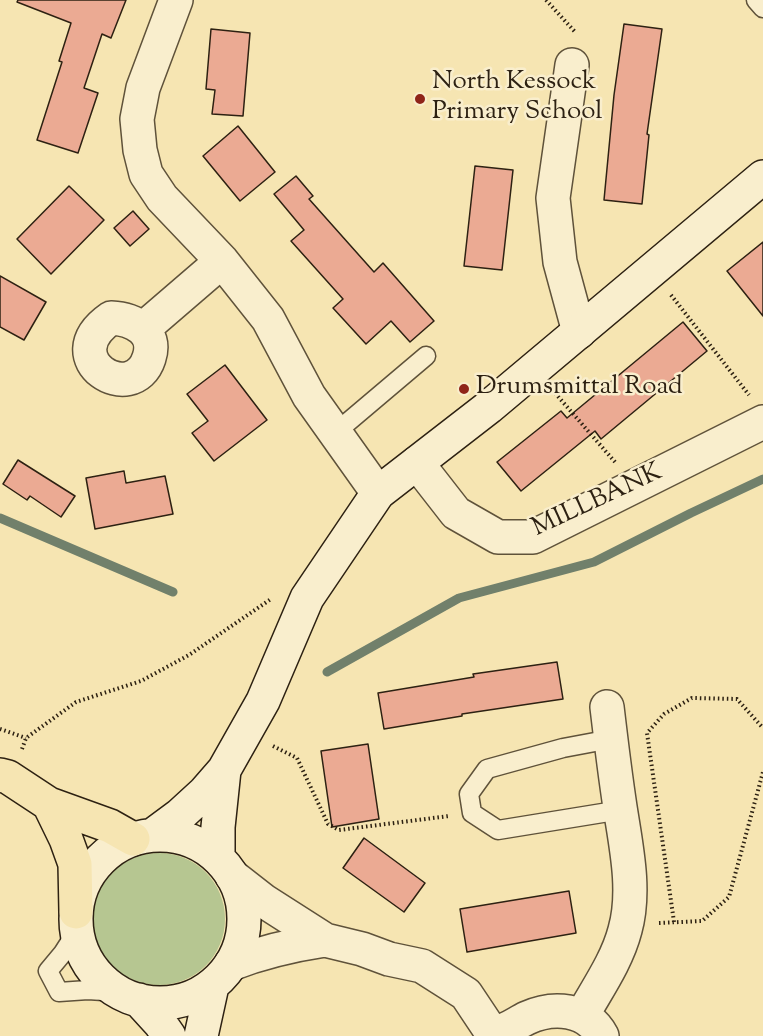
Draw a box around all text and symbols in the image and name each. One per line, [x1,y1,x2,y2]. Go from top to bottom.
place label: North Kessock Primary School [432,68,602,130]
marker: North Kessock Primary School [413,92,427,106]
place label: Drumsmittal Road [476,373,683,405]
marker: Drumsmittal Road [457,382,471,396]
street label: MILLBANK [528,458,668,546]

